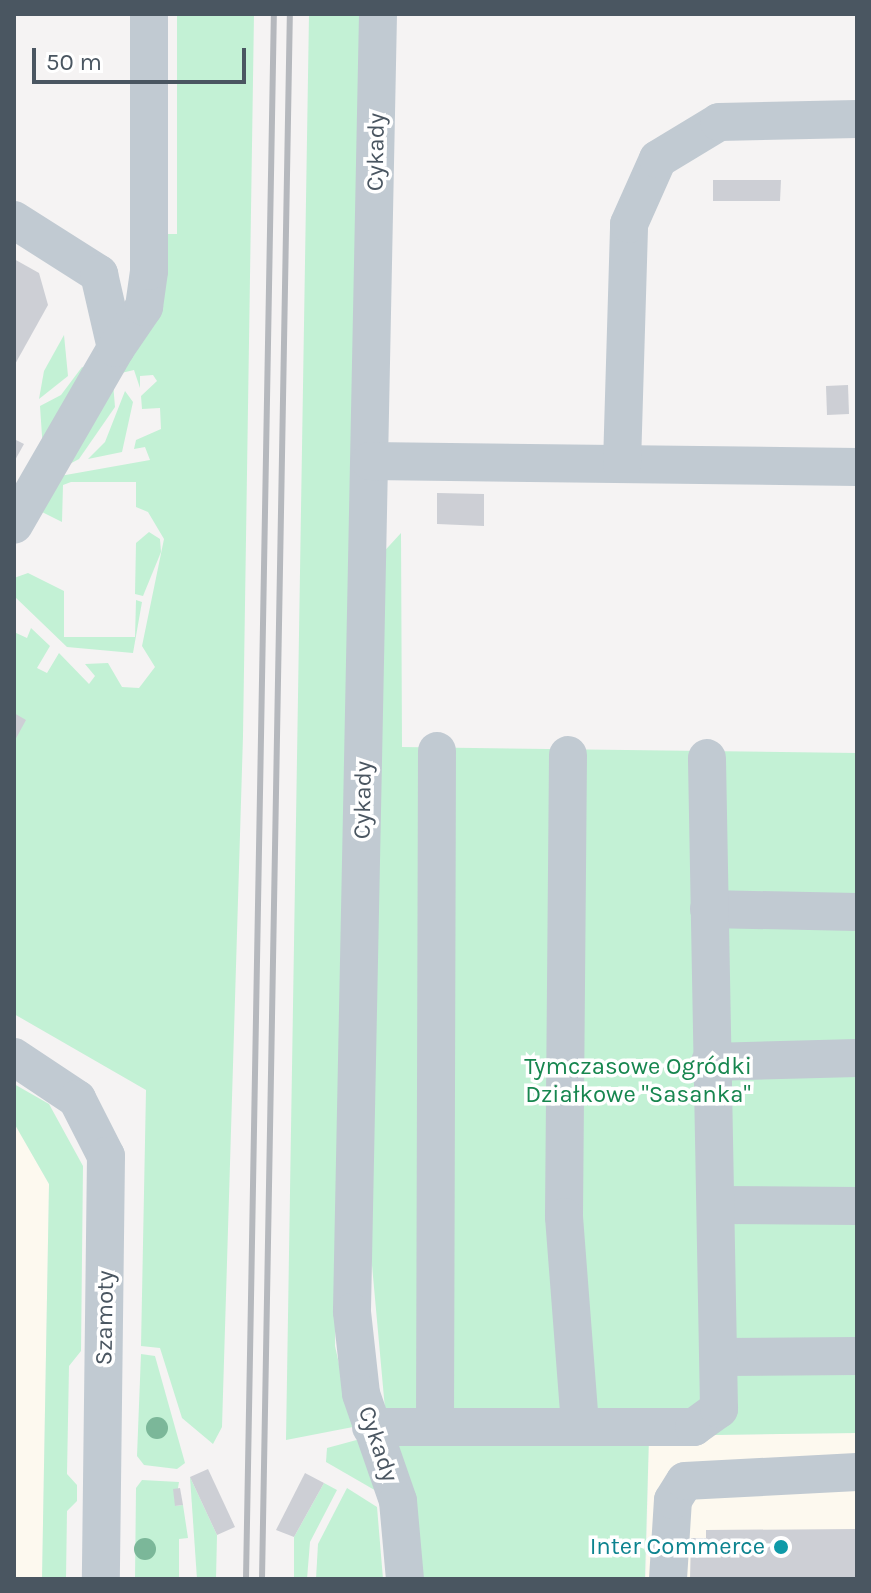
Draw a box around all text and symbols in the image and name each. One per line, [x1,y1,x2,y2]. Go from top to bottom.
scale bar [36,32,250,82]
text: 50 m [46,48,102,76]
street label: Cykady [361,113,391,191]
street label: Cykady [348,761,378,839]
park label: Tymczasowe Ogródki Działkowe "Sasanka" [524,1053,752,1109]
street label: Szamoty [90,1270,120,1366]
street label: Cykady [352,1402,404,1486]
place label: Inter Commerce [590,1533,765,1561]
marker: Inter Commerce [772,1538,790,1556]

